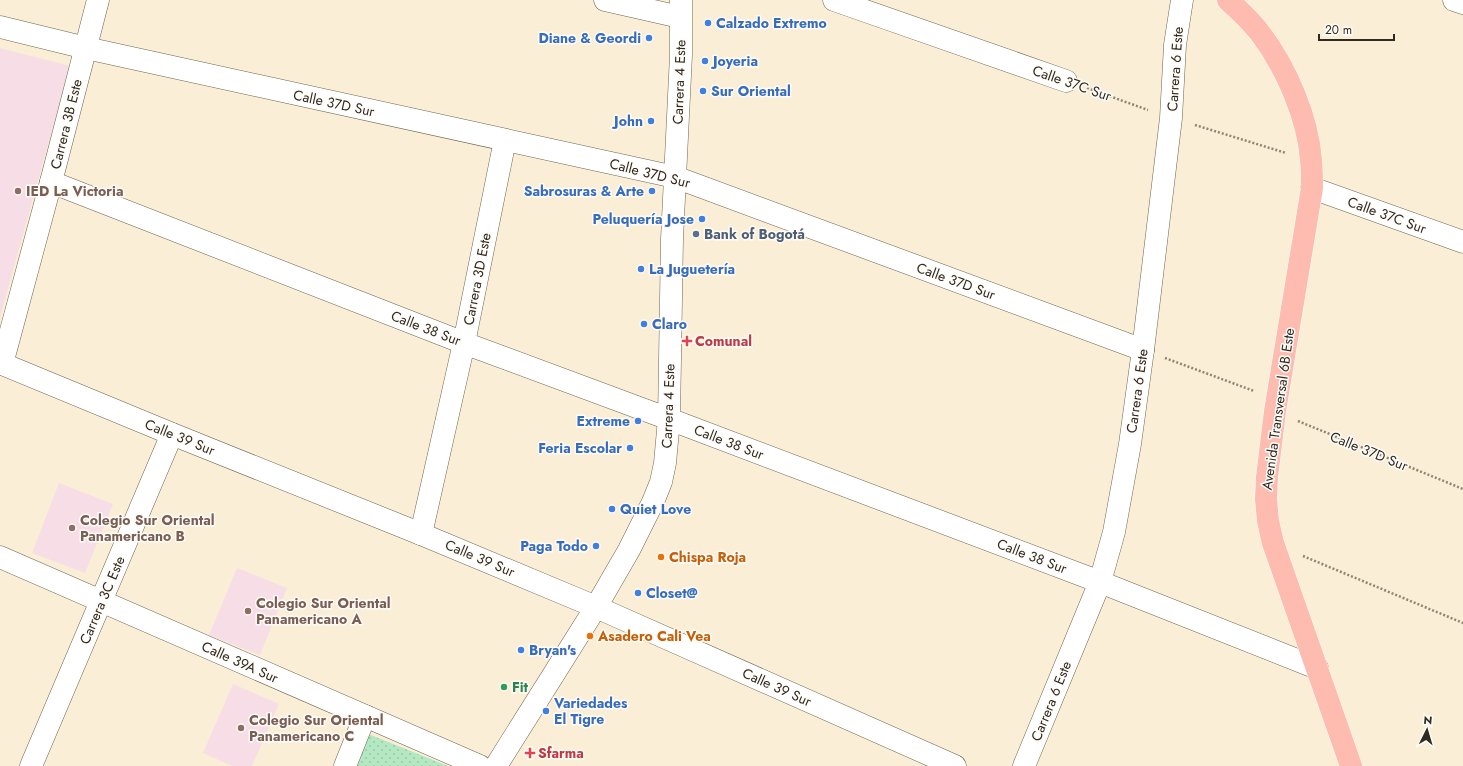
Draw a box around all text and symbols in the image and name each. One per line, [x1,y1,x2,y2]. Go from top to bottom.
place label: Calzado Extremo [716,13,827,33]
scale bar [1319,16,1394,42]
marker: Calzado Extremo [703,18,713,28]
text: 20 m [1325,21,1352,39]
street label: Carrera 6 Este [1162,26,1188,112]
place label: Diane & Geordi [538,28,641,48]
marker: Diane & Geordi [644,33,654,43]
street label: Carrera 4 Este [668,39,690,125]
place label: Joyeria [710,51,758,71]
marker: Joyeria [700,56,710,66]
street label: Calle 37C Sur [1030,60,1114,106]
street label: Carrera 3B Este [45,77,87,171]
place label: Sur Oriental [711,81,791,101]
street label: Calle 37D Sur [292,85,377,121]
marker: Sur Oriental [698,86,708,96]
place label: John [611,111,643,131]
marker: John [646,116,656,126]
street label: Calle 37D Sur [608,153,693,193]
place label: IED La Victoria [26,181,123,201]
place label: Sabrosuras & Arte [524,181,644,201]
marker: IED La Victoria [13,186,23,196]
marker: Sabrosuras & Arte [647,186,657,196]
street label: Calle 37C Sur [1345,192,1429,239]
place label: Peluquería Jose [592,209,694,229]
marker: Peluquería Jose [697,214,707,224]
place label: Bank of Bogotá [704,224,805,244]
marker: Bank of Bogotá [691,229,701,239]
street label: Carrera 3D Este [458,231,496,327]
street label: Calle 37D Sur [914,257,998,305]
place label: La Juguetería [649,259,735,279]
marker: La Juguetería [636,264,646,274]
street label: Calle 38 Sur [388,305,464,351]
place label: Claro [652,314,687,334]
marker: Claro [639,319,649,329]
street label: Avenida Transversal 6B Este [1257,327,1299,491]
place label: Comunal [695,331,752,351]
marker: Comunal [682,336,692,346]
street label: Carrera 6 Este [1121,348,1153,434]
street label: Carrera 4 Este [657,363,679,449]
place label: Extreme [577,411,630,431]
street label: Calle 39 Sur [142,414,218,460]
marker: Extreme [633,416,643,426]
street label: Calle 38 Sur [691,419,767,465]
street label: Calle 37D Sur [1327,426,1411,476]
place label: Feria Escolar [538,438,622,458]
marker: Feria Escolar [625,443,635,453]
place label: Quiet Love [620,499,691,519]
marker: Quiet Love [607,504,617,514]
place label: Colegio Sur Oriental Panamericano B [80,510,214,546]
marker: Colegio Sur Oriental Panamericano B [67,523,77,533]
street label: Calle 38 Sur [994,533,1070,579]
street label: Calle 39 Sur [442,534,518,582]
place label: Paga Todo [520,536,588,556]
marker: Paga Todo [591,541,601,551]
place label: Chispa Roja [669,547,746,567]
marker: Chispa Roja [656,552,666,562]
street label: Carrera 3C Este [74,553,130,647]
place label: Closet@ [646,583,698,603]
marker: Closet@ [633,588,643,598]
place label: Colegio Sur Oriental Panamericano A [256,593,390,629]
marker: Colegio Sur Oriental Panamericano A [243,606,253,616]
place label: Asadero Cali Vea [597,626,711,646]
marker: Asadero Cali Vea [585,631,595,641]
street label: Calle 39A Sur [198,636,282,688]
place label: Bryan's [529,640,577,660]
marker: Bryan's [516,645,526,655]
street label: Carrera 6 Este [1026,658,1076,744]
street label: Calle 39 Sur [739,663,815,711]
place label: Fit [512,677,529,697]
marker: Fit [499,682,509,692]
place label: Variedades El Tigre [553,693,628,729]
marker: Variedades El Tigre [541,706,551,716]
place label: Colegio Sur Oriental Panamericano C [249,710,383,746]
north arrow [1407,710,1447,750]
text: N [1423,712,1433,728]
marker: Colegio Sur Oriental Panamericano C [236,723,246,733]
place label: Sfarma [538,743,584,763]
marker: Sfarma [525,748,535,758]

